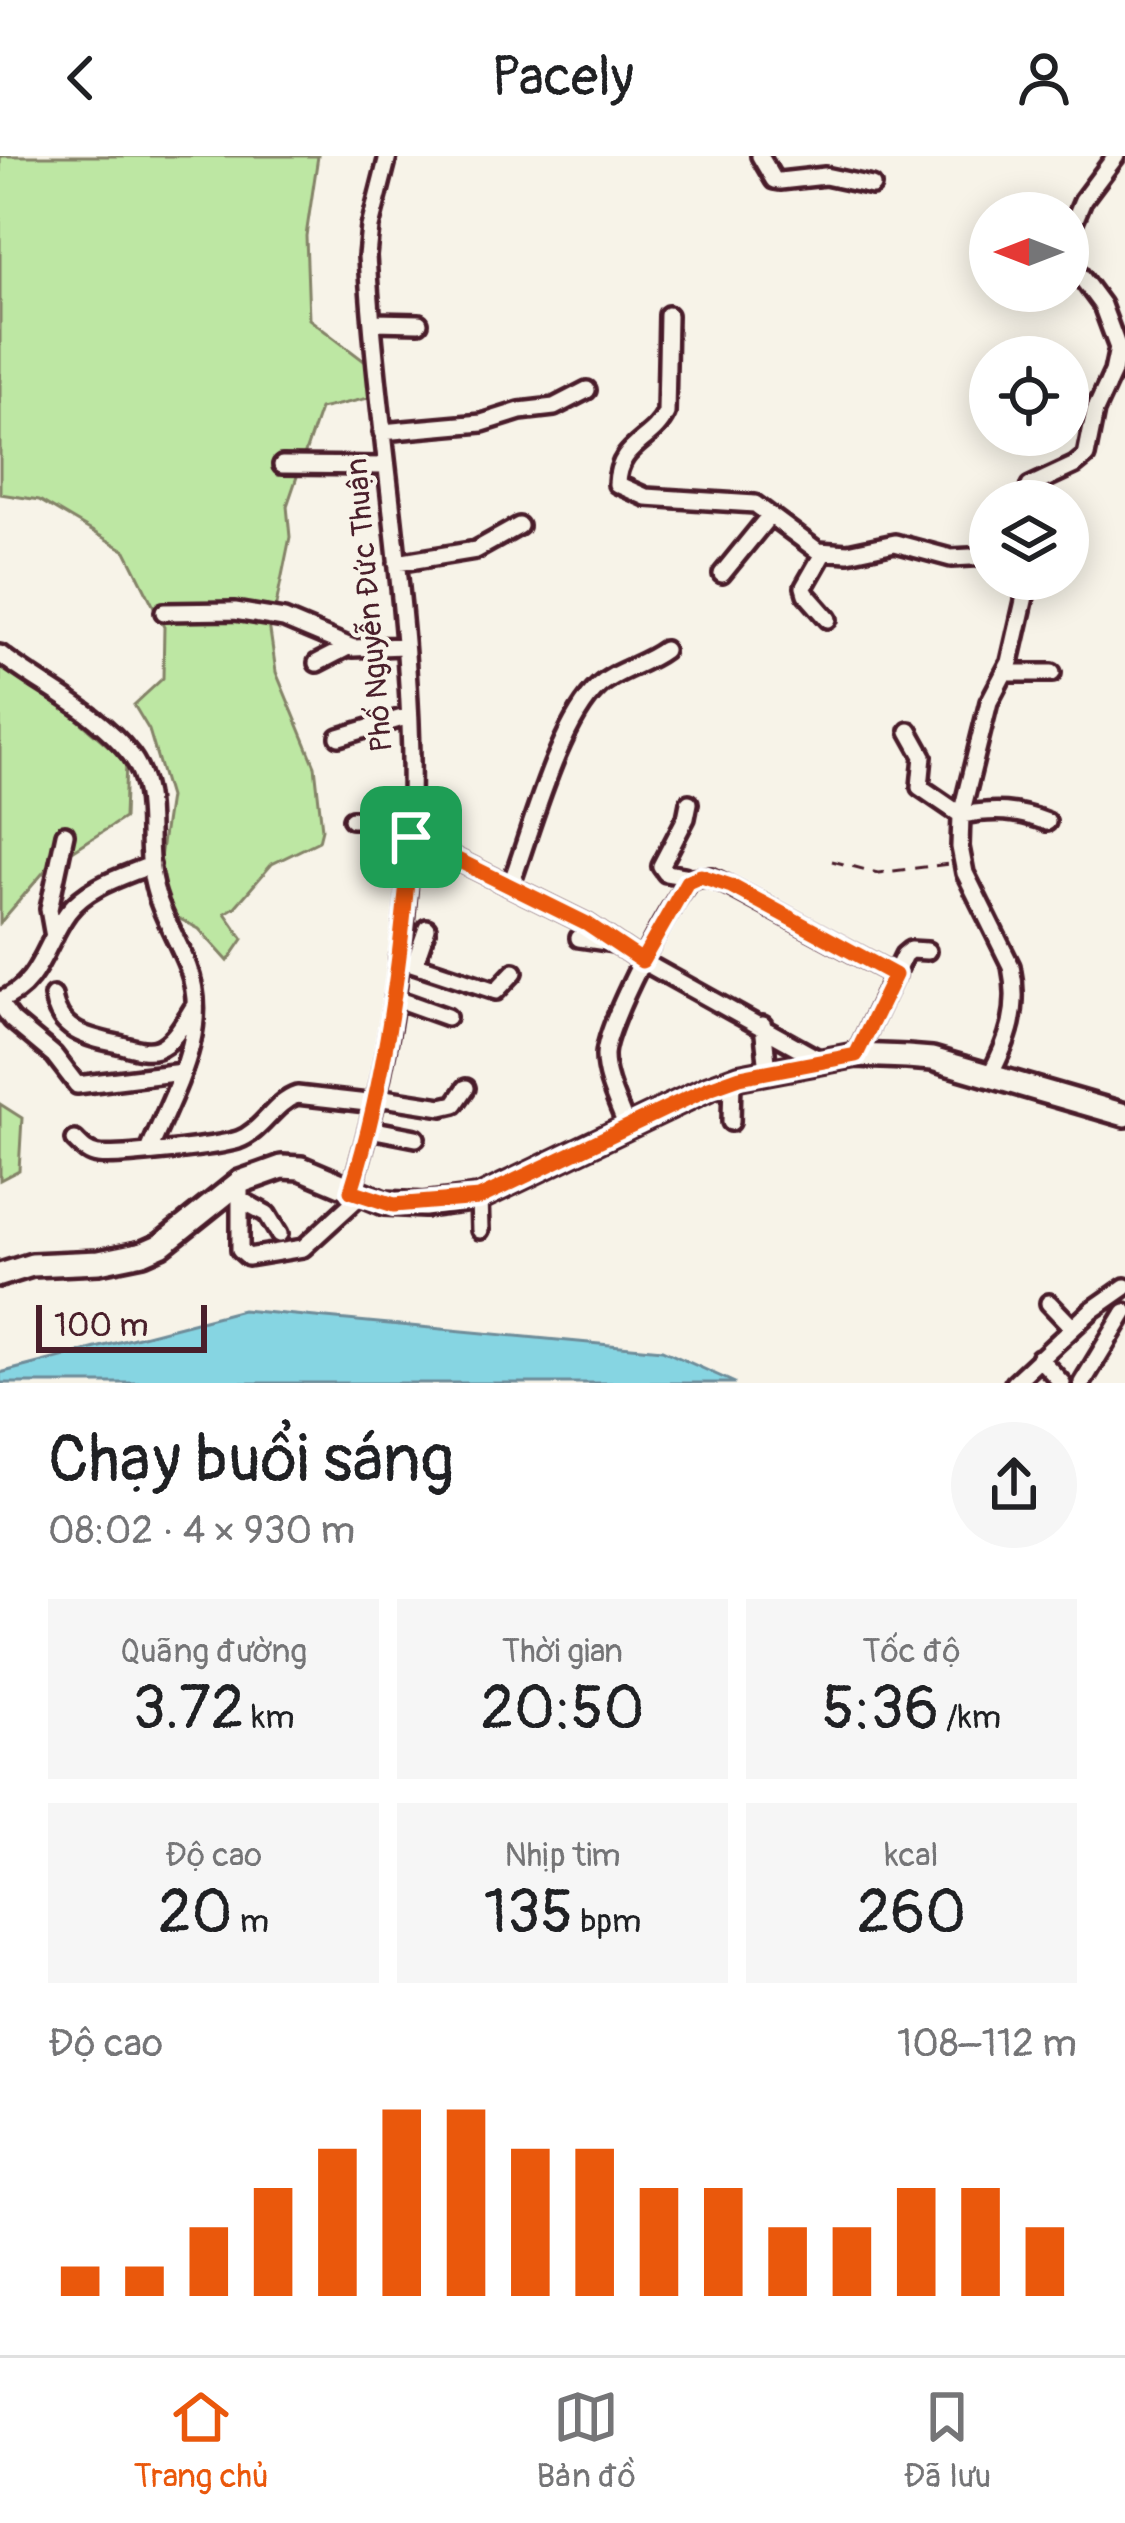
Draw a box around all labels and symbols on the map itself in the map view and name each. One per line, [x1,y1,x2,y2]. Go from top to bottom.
north arrow [969,192,1089,312]
street label: Phố Nguyễn Đức Thuận [338,456,401,753]
pin [360,786,462,888]
scale bar [36,1299,207,1352]

